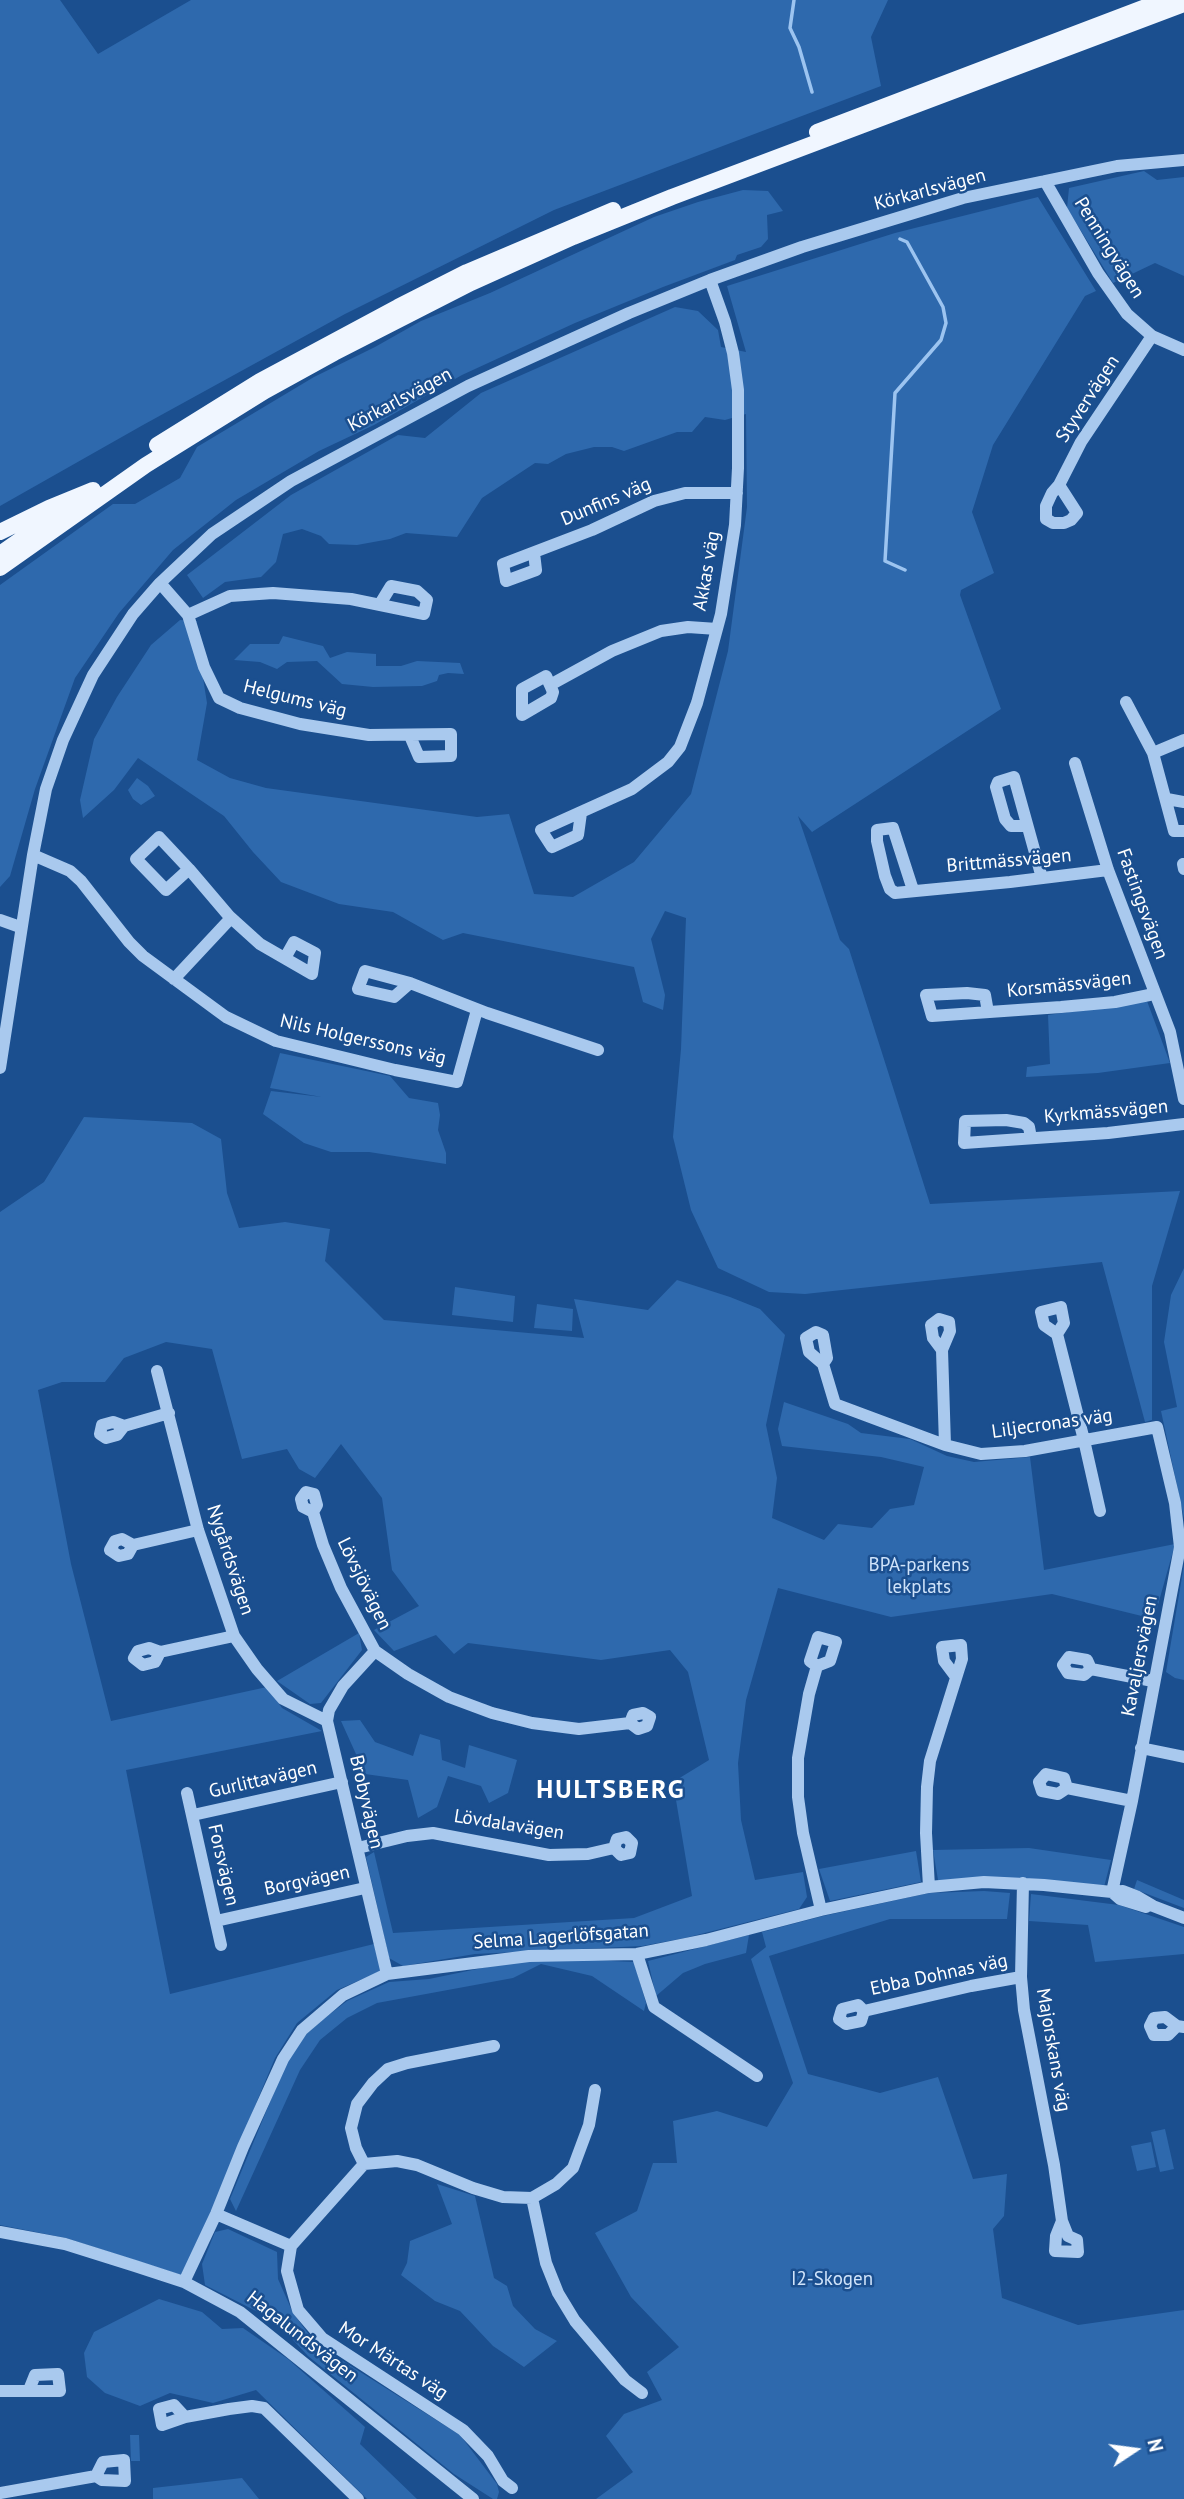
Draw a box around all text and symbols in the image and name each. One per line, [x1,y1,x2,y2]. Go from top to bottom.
street label: Körkarlsvägen [872,164,988,216]
street label: Penningvägen [1069,193,1149,303]
street label: Styvervägen [1051,351,1125,447]
street label: Körkarlsvägen [344,363,456,437]
street label: Dunfins väg [558,473,654,531]
street label: Akkas väg [689,529,725,613]
street label: Helgums väg [241,675,349,723]
street label: Brittmässvägen [946,844,1072,878]
street label: Fastingsvägen [1111,846,1173,962]
street label: Korsmässvägen [1006,967,1132,1003]
street label: Nils Holgerssons väg [278,1010,448,1070]
street label: Kyrkmässvägen [1043,1095,1169,1129]
street label: Liljecronas väg [990,1404,1114,1444]
street label: Nygårdsvägen [201,1502,259,1618]
street label: Lövsjövägen [332,1534,396,1634]
park label: BPA-parkens lekplats [869,1555,969,1599]
street label: Kavaljersvägen [1117,1594,1163,1718]
street label: Brobyvägen [344,1753,388,1851]
street label: Gurlittavägen [207,1757,319,1803]
district label: HULTSBERG [537,1775,685,1807]
street label: Lövdalavägen [452,1805,566,1845]
street label: Forsvägen [203,1822,243,1908]
street label: Borgvägen [262,1861,352,1901]
street label: Selma Lagerlöfsgatan [472,1919,650,1955]
street label: Ebba Dohnas väg [868,1949,1010,2001]
street label: Majorskans väg [1031,1986,1075,2114]
park label: I2-Skogen [791,2269,873,2291]
street label: Hagalundsvägen [242,2286,362,2388]
street label: Mor Märtas väg [334,2317,452,2405]
north arrow [1100,2415,1170,2485]
text: N [1142,2436,1169,2454]

